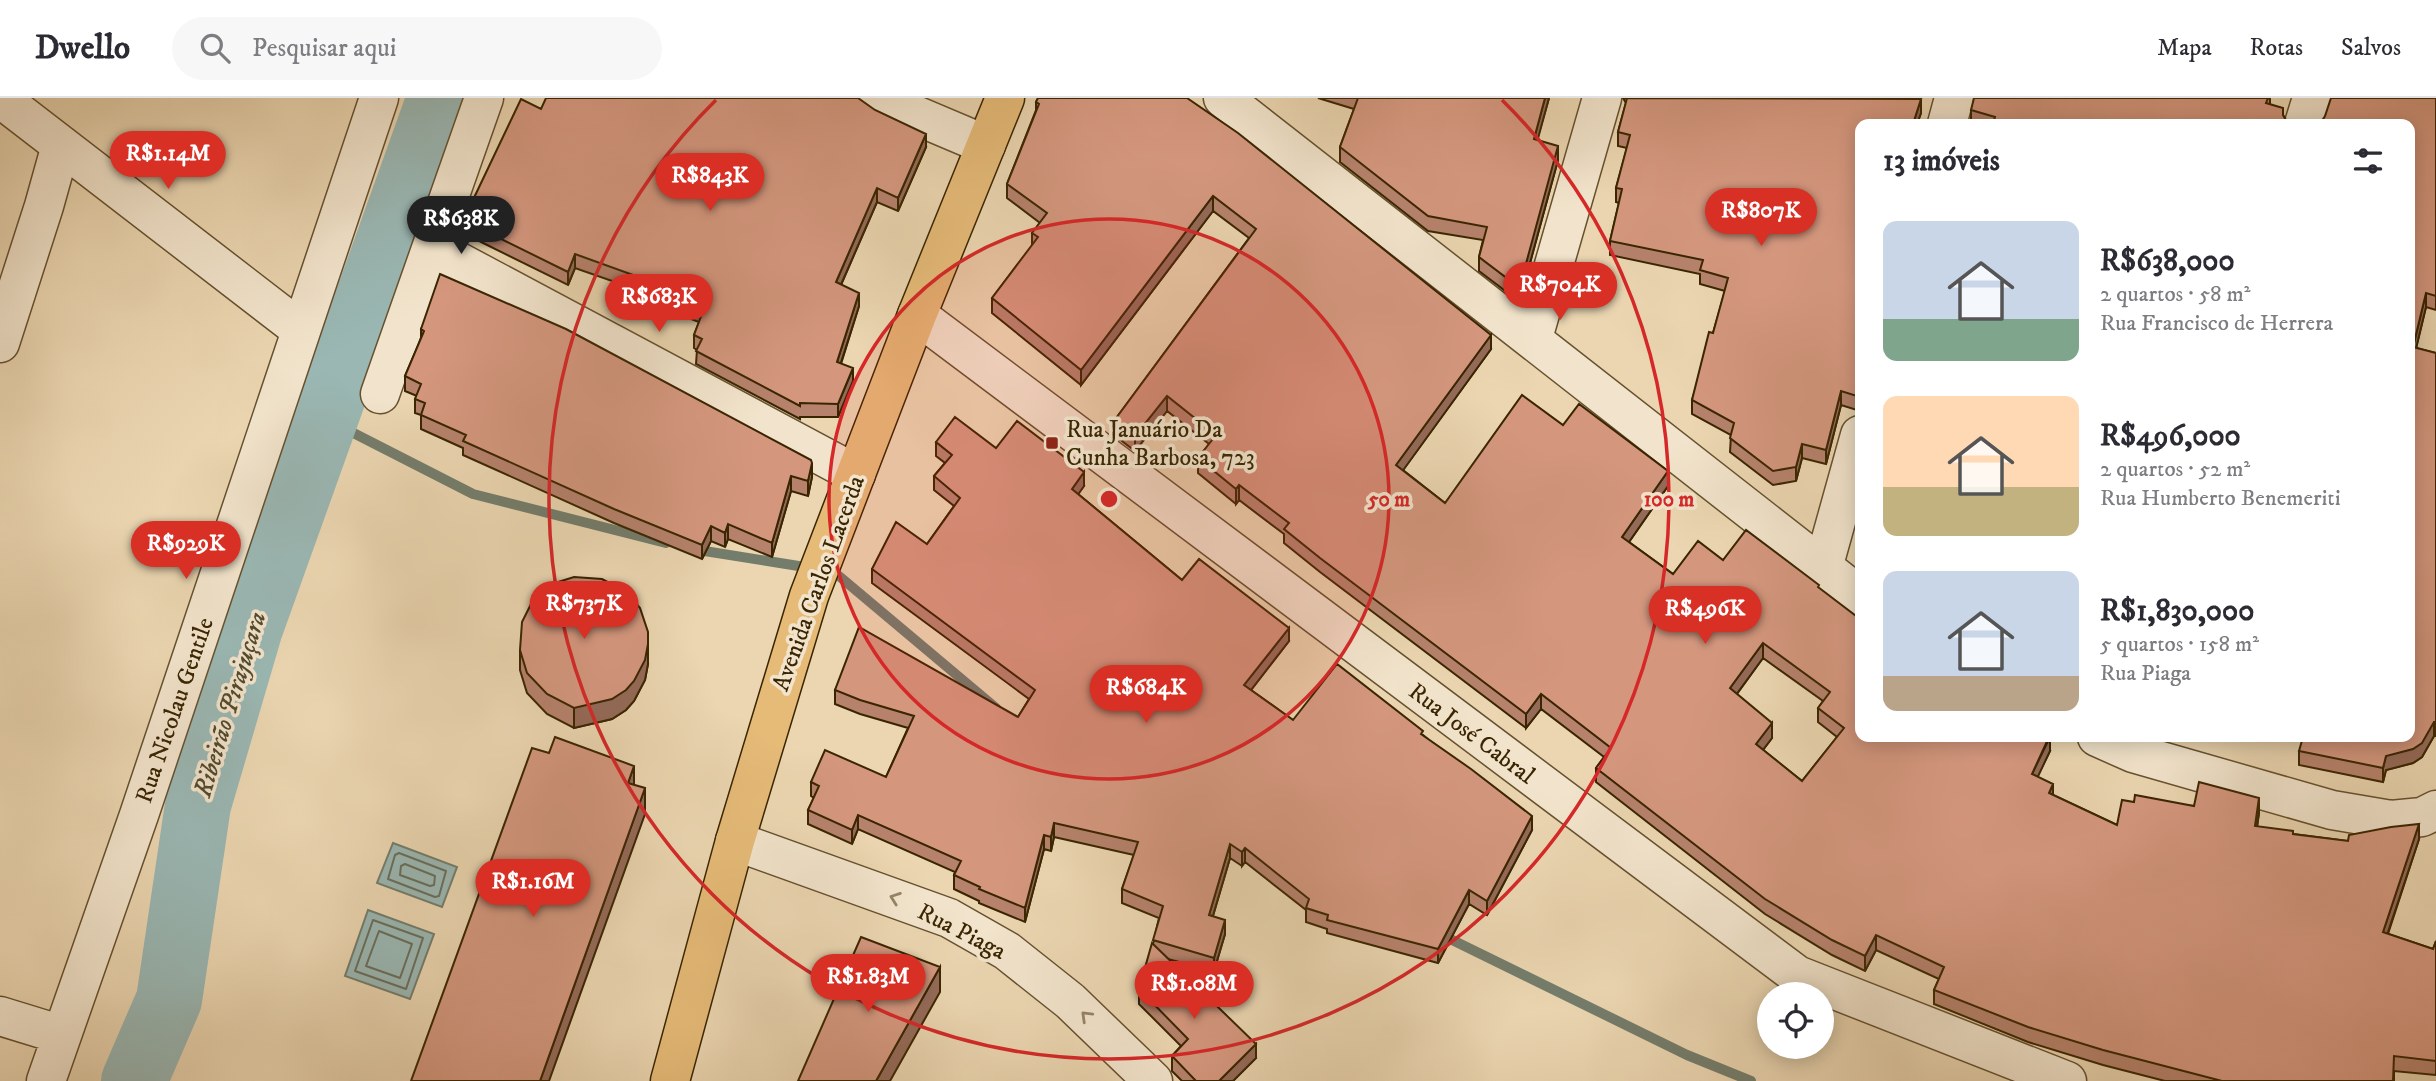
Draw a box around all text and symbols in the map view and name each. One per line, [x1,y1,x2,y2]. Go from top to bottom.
search box [172,17,662,80]
text: Dwello [35,28,130,69]
icon: search [196,29,234,67]
text: Pesquisar aqui [252,32,397,65]
text: Mapa [2157,33,2212,63]
text: Rotas [2250,33,2303,63]
text: Salvos [2341,33,2401,63]
pin: R$1.14M [103,132,233,191]
text: R$1.14M [126,139,210,168]
icon: filters [2349,142,2387,180]
text: 13 imóveis [1883,143,2000,180]
pin: R$843K [653,153,767,213]
text: R$843K [671,161,749,190]
pin: R$807K [1704,188,1818,248]
text: R$807K [1721,196,1801,225]
pin: R$638K [404,197,518,256]
text: R$638K [423,204,499,233]
text: R$638,000 [2100,243,2235,280]
icon: home [1939,249,2023,333]
pin: R$704K [1503,262,1617,322]
text: R$704K [1519,270,1601,299]
pin: R$683K [602,274,716,334]
text: 2 quartos · 58 m² [2100,280,2251,309]
text: R$683K [621,282,697,311]
text: Rua Francisco de Herrera [2100,309,2333,338]
place label: Rua Januário Da Cunha Barbosa, 723 [1066,415,1255,473]
text: R$496,000 [2100,418,2241,455]
icon: home [1939,424,2023,508]
marker: Rua Januário Da Cunha Barbosa, 723 [1044,435,1060,451]
text: 2 quartos · 52 m² [2100,455,2250,484]
street label: Avenida Carlos Lacerda [766,471,872,695]
text: Rua Humberto Benemeriti [2100,484,2341,513]
centre of rings [1097,487,1121,511]
text: 50 m [1367,487,1410,513]
text: 100 m [1644,487,1694,513]
pin: R$929K [129,522,243,581]
text: R$929K [147,529,225,558]
pin: R$737K [527,582,641,641]
pin: R$496K [1648,587,1762,646]
text: R$737K [546,589,622,618]
text: R$1,830,000 [2100,593,2254,630]
text: R$496K [1665,594,1745,623]
icon: home [1939,599,2023,683]
water label: Ribeirão Pirajuçara [186,608,274,802]
street label: Rua Nicolau Gentile [129,614,221,807]
text: 5 quartos · 158 m² [2100,630,2259,659]
text: Rua Piaga [2100,659,2191,688]
pin: R$684K [1089,666,1203,725]
text: R$684K [1106,673,1186,702]
street label: Rua José Cabral [1402,677,1541,792]
pin: R$1.16M [468,860,598,919]
text: R$1.16M [491,867,575,896]
one-way arrow [889,892,901,906]
street label: Rua Piaga [912,897,1011,967]
pin: R$1.83M [803,954,933,1014]
text: R$1.83M [827,962,909,991]
pin: R$1.08M [1129,962,1259,1021]
text: R$1.08M [1151,969,1237,998]
map controls [1757,982,1834,1059]
button: locate [1757,982,1834,1059]
one-way arrow [1081,1012,1094,1025]

